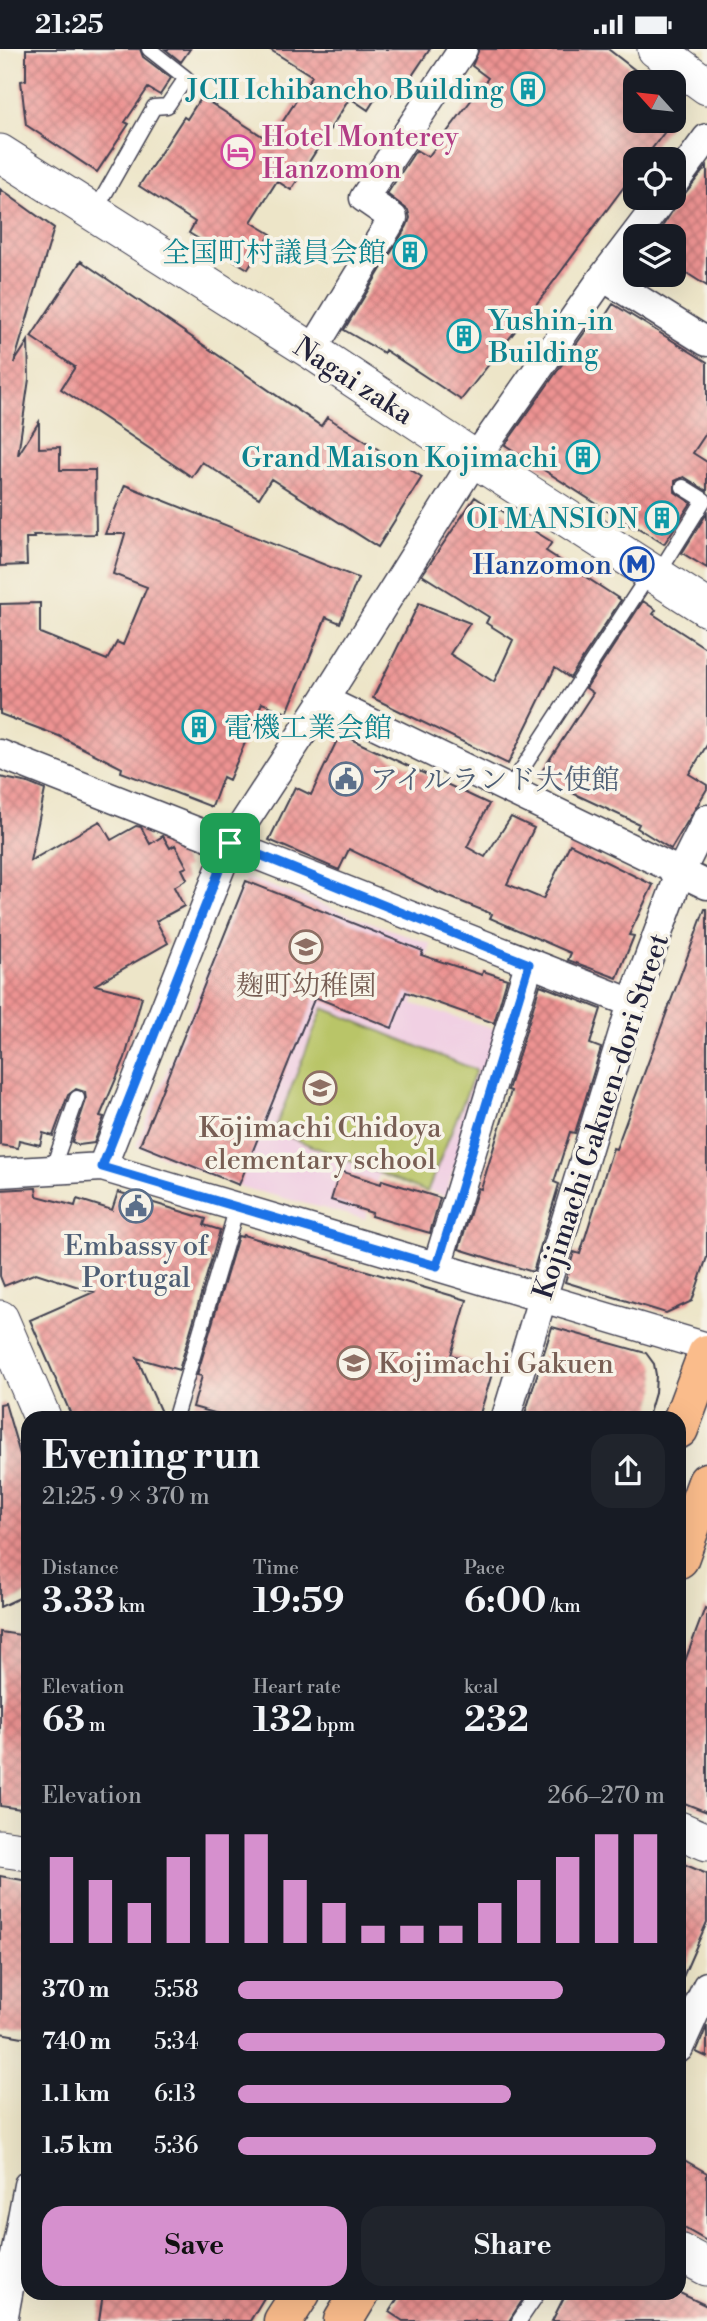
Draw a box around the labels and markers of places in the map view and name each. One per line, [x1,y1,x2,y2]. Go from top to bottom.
building icon: JCII Ichibancho Building [509,70,547,108]
place label: JCII Ichibancho Building [185,73,504,108]
place label: Hotel Monterey Hanzomon [262,120,459,187]
hotel icon: Hotel Monterey Hanzomon [219,133,257,171]
building icon: 全国町村議員会館 [391,233,429,271]
place label: 全国町村議員会館 [162,236,386,271]
place label: Yushin-in Building [487,304,614,371]
building icon: Yushin-in Building [445,317,483,355]
building icon: Grand Maison Kojimachi [564,438,602,476]
place label: Grand Maison Kojimachi [241,441,558,476]
building icon: OI MANSION [643,499,681,537]
place label: OI MANSION [466,502,638,537]
metro station icon: Hanzomon [618,545,656,583]
place label: Hanzomon [473,548,612,583]
building icon: 電機工業会館 [180,708,218,746]
place label: 電機工業会館 [224,711,392,746]
public building icon: アイルランド大使館 [327,760,365,798]
place label: アイルランド大使館 [370,763,619,798]
pin [200,813,260,873]
school or university icon: 麹町幼稚園 [287,928,325,966]
place label: 麹町幼稚園 [236,969,376,1004]
school or university icon: Kōjimachi Chidoya elementary school [301,1069,339,1107]
place label: Kōjimachi Chidoya elementary school [199,1111,442,1178]
public building icon: Embassy of Portugal [117,1187,155,1225]
place label: Embassy of Portugal [64,1229,210,1296]
school or university icon: Kojimachi Gakuen [335,1344,373,1382]
place label: Kojimachi Gakuen [378,1347,614,1382]

